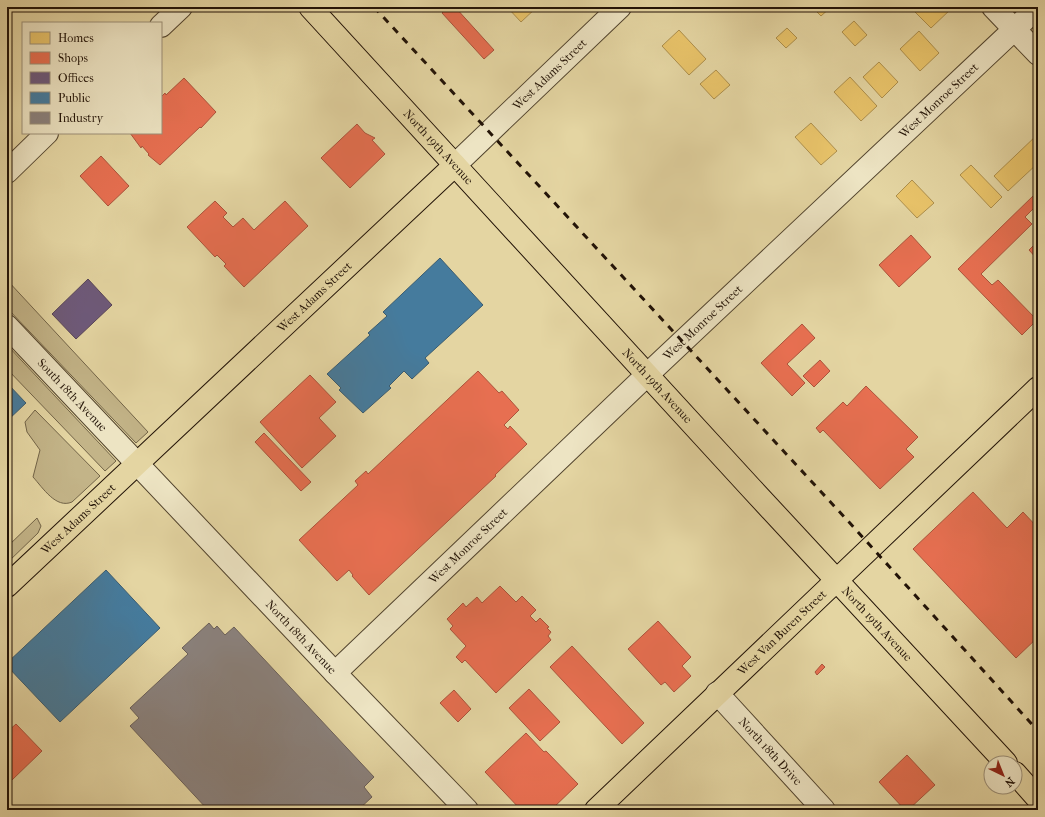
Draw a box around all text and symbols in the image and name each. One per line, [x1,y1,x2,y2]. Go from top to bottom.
legend [22,22,162,134]
text: Homes [58,31,94,45]
street label: West Adams Street [509,35,590,114]
text: Shops [58,51,88,65]
street label: West Monroe Street [895,59,982,142]
text: Offices [58,71,94,85]
text: Public [58,91,90,105]
street label: North 19th Avenue [401,107,476,187]
text: Industry [58,111,104,125]
street label: West Adams Street [274,258,355,336]
street label: West Monroe Street [660,281,746,364]
street label: North 19th Avenue [620,346,695,426]
street label: South 18th Avenue [34,356,110,435]
street label: West Adams Street [38,480,119,558]
street label: West Monroe Street [425,505,511,587]
street label: North 19th Avenue [839,584,915,664]
street label: West Van Buren Street [734,586,830,679]
street label: North 18th Avenue [263,597,339,677]
street label: North 18th Drive [736,714,805,788]
north arrow [983,755,1023,795]
text: N [1002,774,1017,790]

